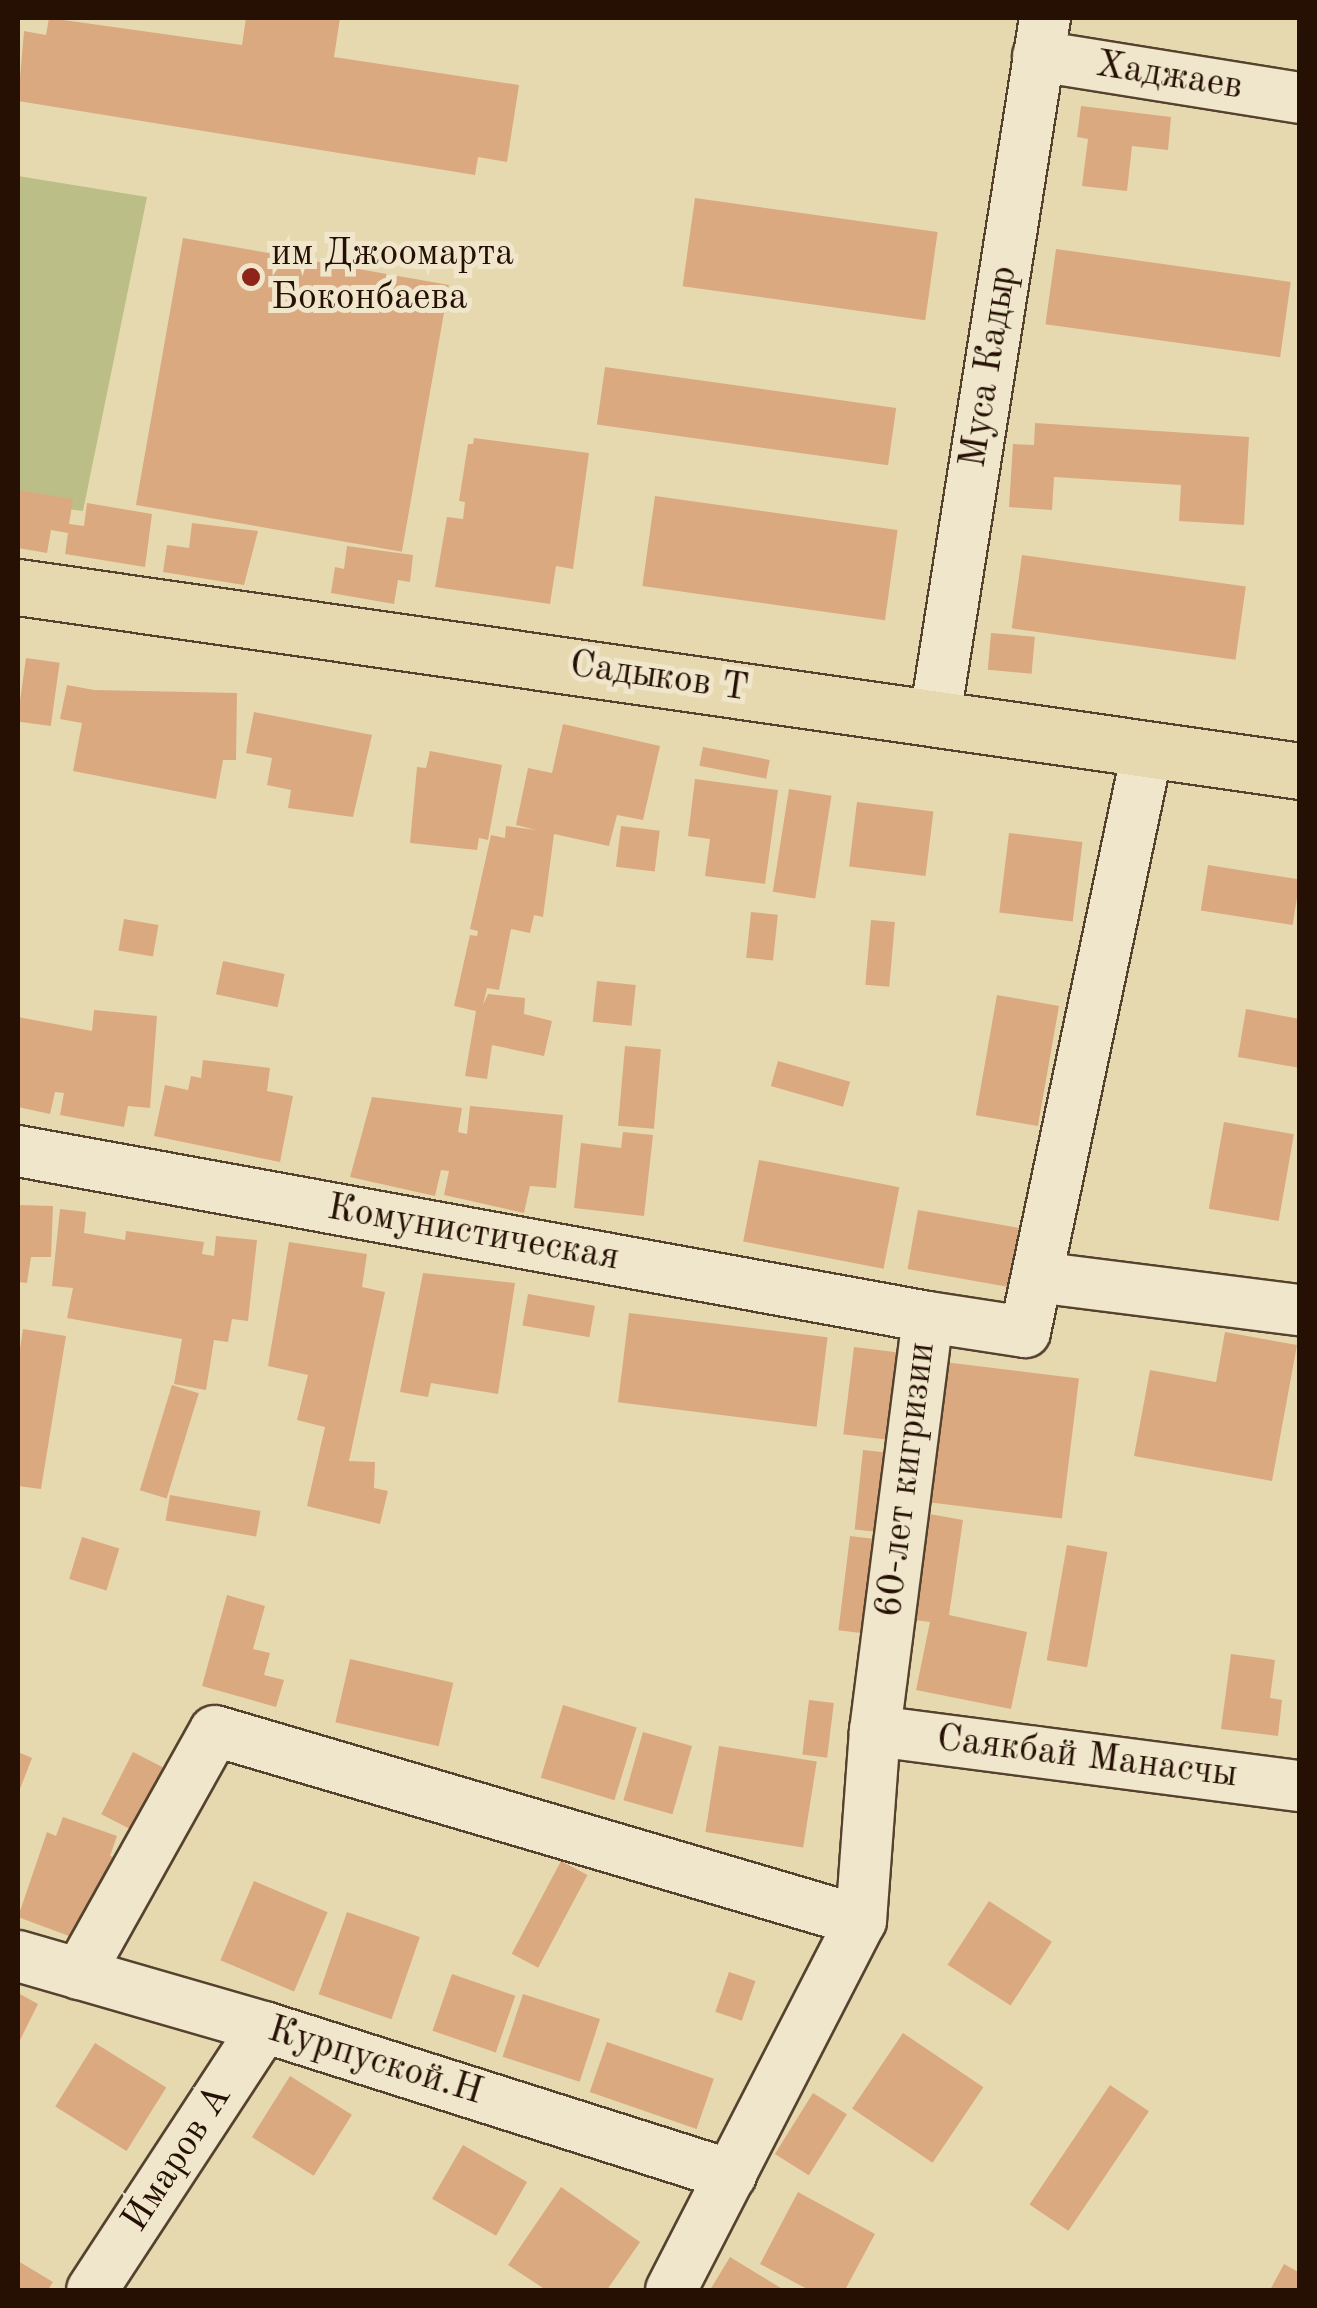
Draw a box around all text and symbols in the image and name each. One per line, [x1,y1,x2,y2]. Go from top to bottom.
street label: Хаджаев [1093,43,1245,111]
place label: им Джоомарта Боконбаева [271,232,514,322]
street label: Муса Кадыр [952,263,1028,471]
marker: им Джоомарта Боконбаева [240,266,262,288]
street label: Садыков Т [567,643,751,713]
street label: Комунистическая [324,1186,622,1282]
street label: 60-лет кигризии [867,1340,947,1620]
street label: Саякбай Манасчы [934,1717,1240,1799]
street label: Курпуской.Н [262,2008,488,2116]
street label: Имаров А [114,2077,242,2241]

